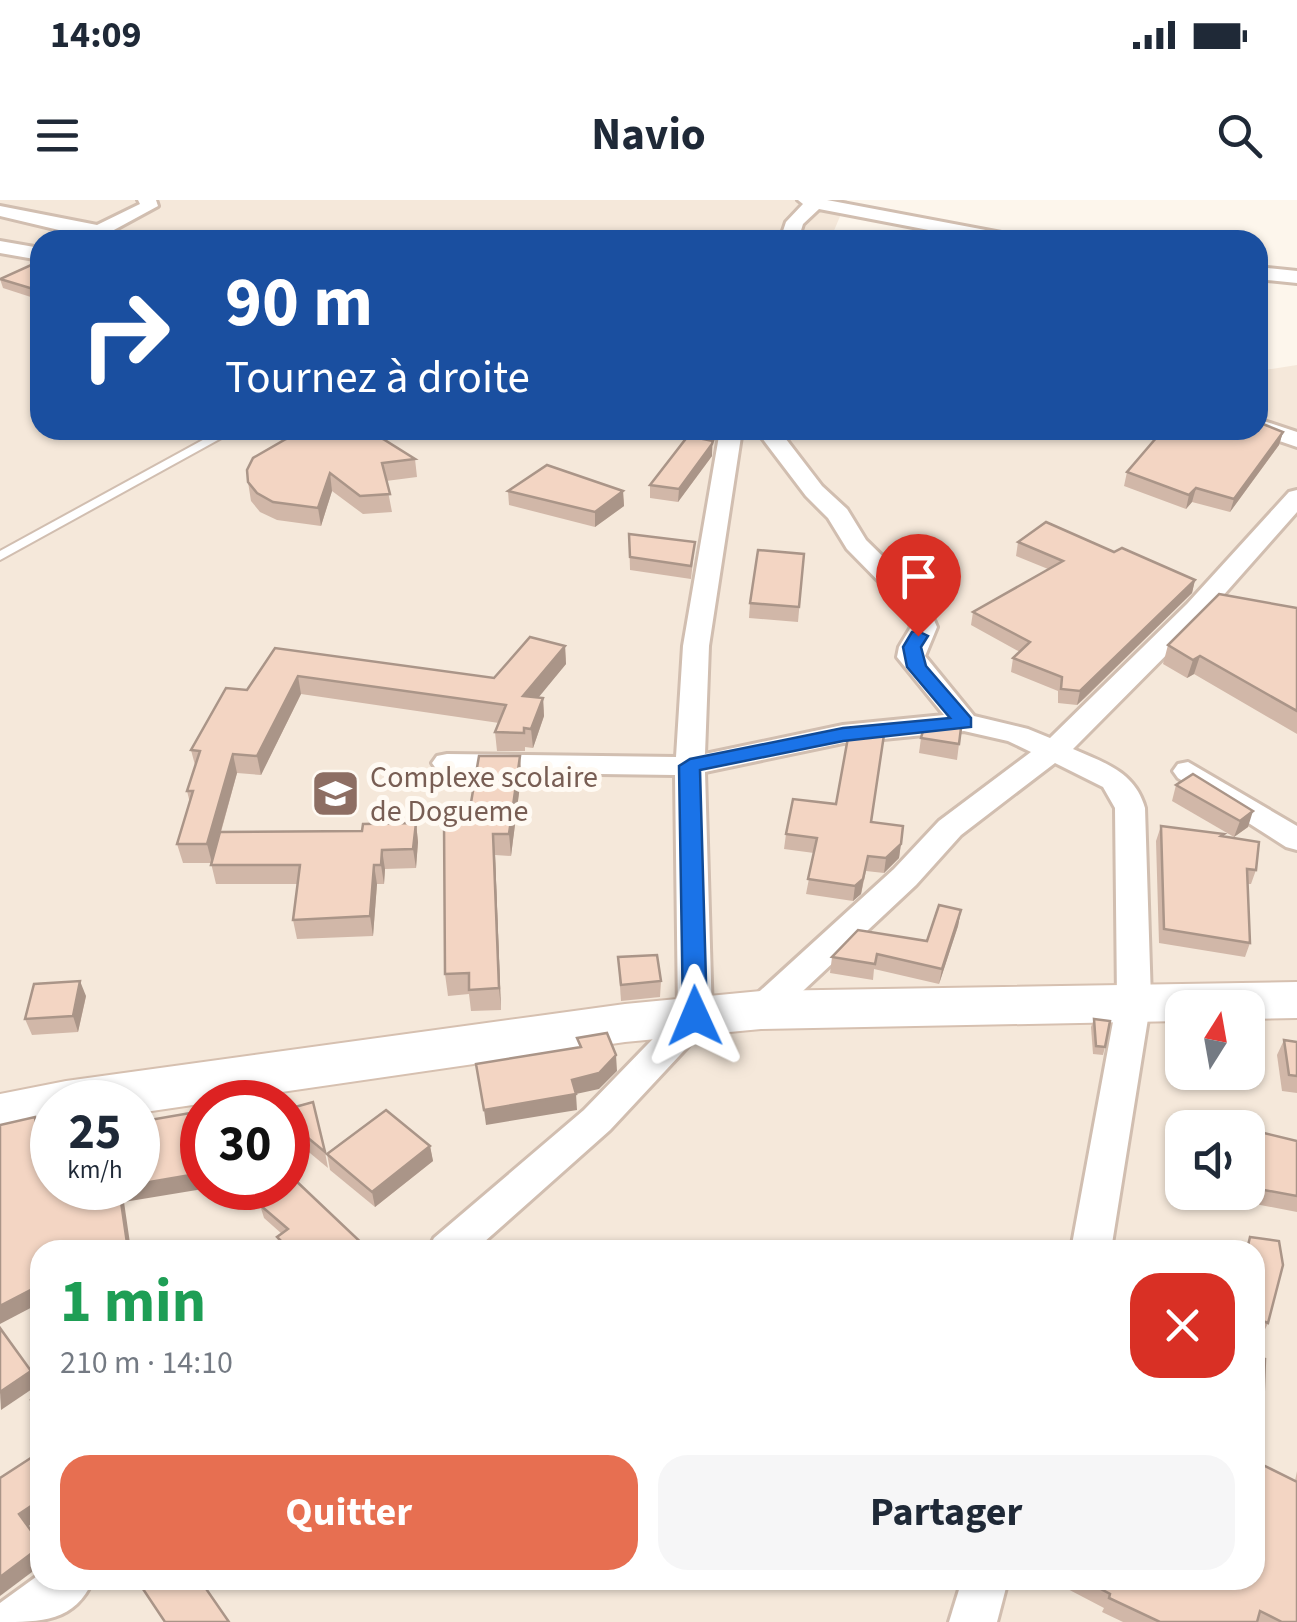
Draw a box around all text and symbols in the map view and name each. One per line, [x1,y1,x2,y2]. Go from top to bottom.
text: 14:09 [50,8,142,62]
text: Navio [591,103,706,167]
icon: menu [30,108,85,163]
icon: search [1212,108,1267,163]
text: 90 m [225,253,373,353]
icon: right [60,270,190,400]
text: Tournez à droite [225,346,530,410]
pin [876,534,961,637]
icon: arrive [891,549,946,604]
place label: Complexe scolaire de Dogueme [370,756,598,833]
school or university icon: Complexe scolaire de Dogueme [309,768,361,820]
position arrow [643,964,747,1068]
north arrow [1165,990,1265,1090]
map controls [1165,990,1265,1210]
speed limit sign: 30 [180,1080,310,1210]
text: 25 [69,1097,121,1168]
button: sound [1165,1110,1265,1210]
text: km/h [67,1152,123,1188]
text: 1 min [60,1260,206,1345]
button: close [1130,1273,1235,1378]
text: 210 m · 14:10 [60,1340,233,1386]
button: Quitter [60,1455,638,1570]
button: Partager [658,1455,1235,1570]

